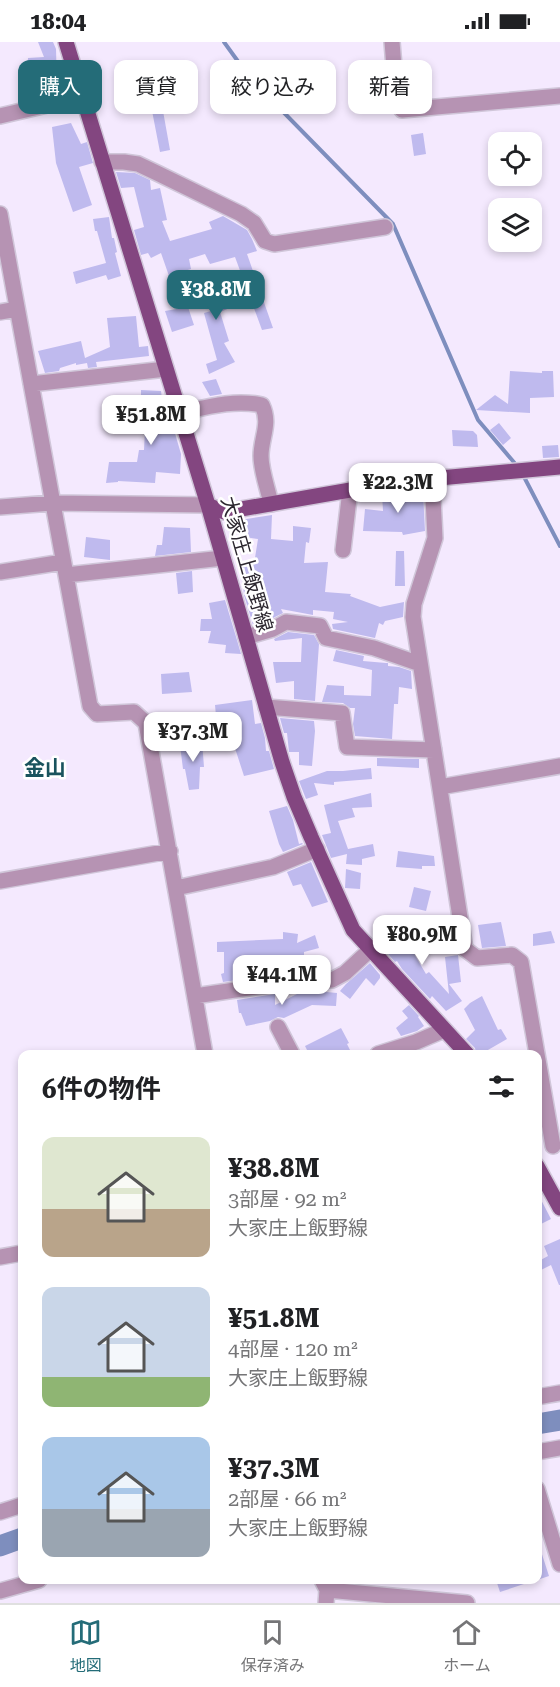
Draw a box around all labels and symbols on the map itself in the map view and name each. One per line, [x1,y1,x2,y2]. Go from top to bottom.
pin: ¥38.8M [167,270,265,321]
pin: ¥51.8M [102,395,200,446]
pin: ¥22.3M [349,463,447,514]
street label: 大家庄上飯野線 [216,493,278,635]
pin: ¥37.3M [144,712,242,763]
district label: 金山 [24,756,66,780]
pin: ¥80.9M [373,915,471,966]
pin: ¥44.1M [233,955,331,1006]

